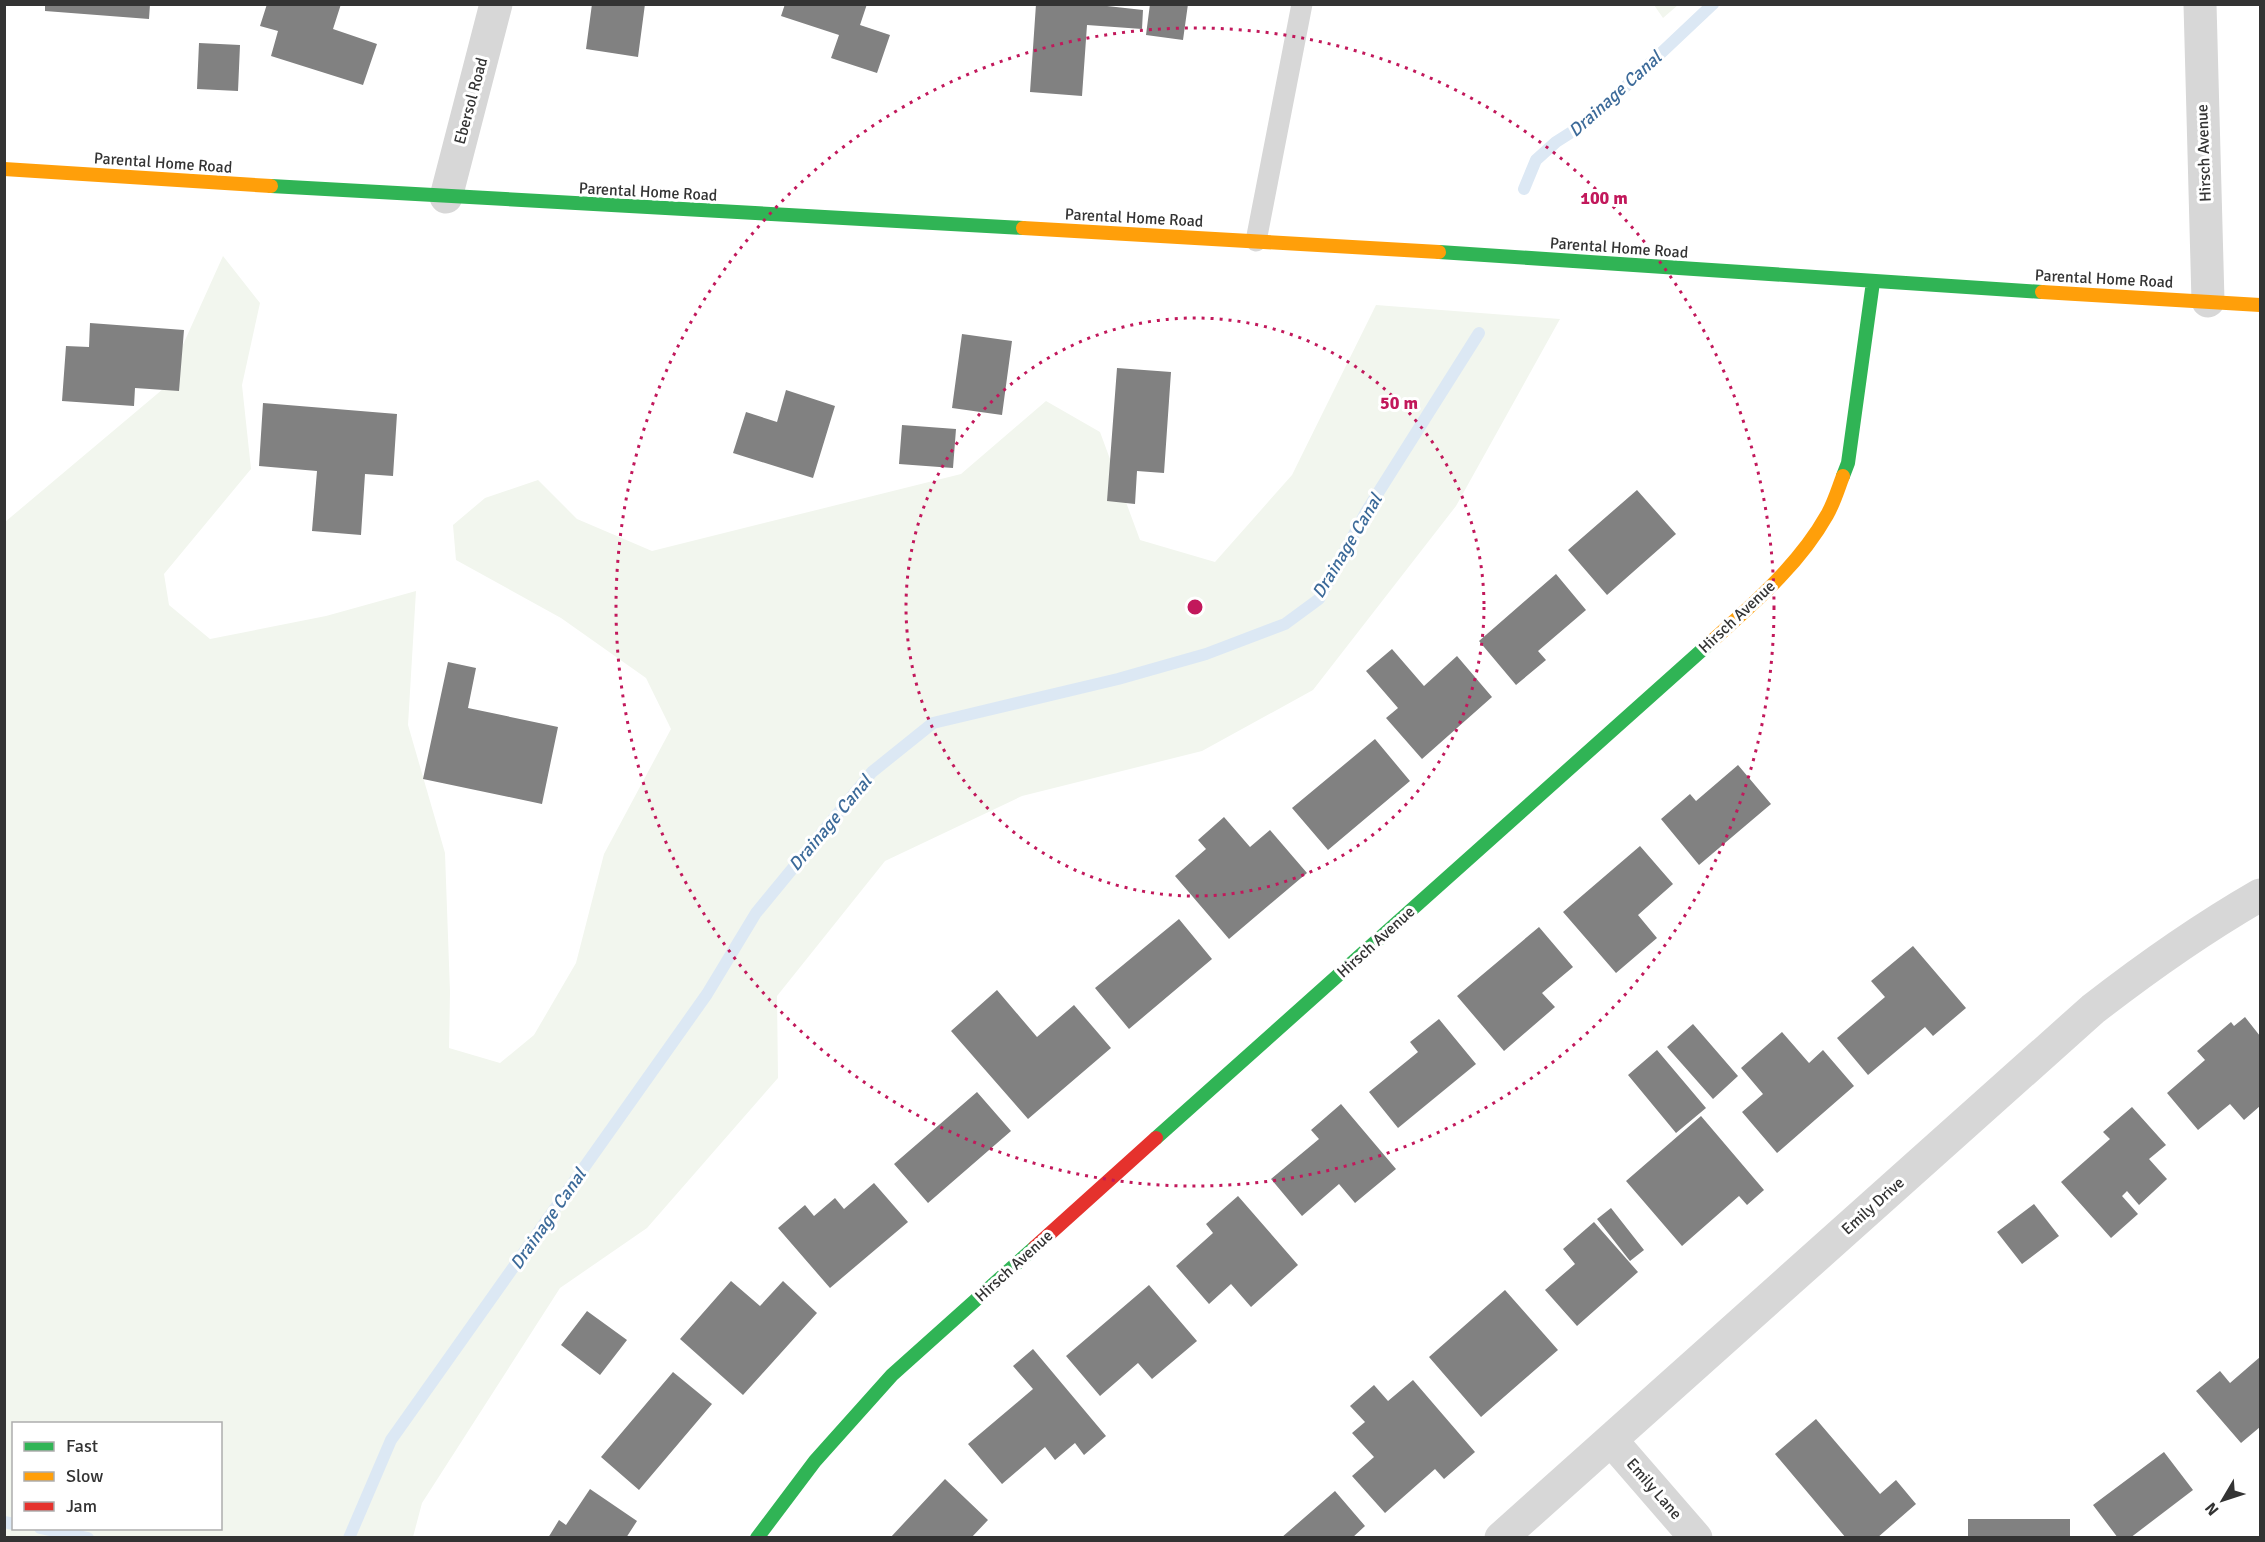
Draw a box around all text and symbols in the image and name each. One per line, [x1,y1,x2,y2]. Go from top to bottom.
water label: Drainage Canal [1564,45,1667,142]
street label: Ebersol Road [450,55,492,147]
street label: Hirsch Avenue [2192,104,2216,202]
street label: Parental Home Road [93,148,233,178]
street label: Parental Home Road [578,178,718,206]
text: 100 m [1580,187,1628,209]
street label: Parental Home Road [1064,204,1204,232]
street label: Parental Home Road [1549,233,1689,263]
street label: Parental Home Road [2034,265,2174,293]
text: 50 m [1380,392,1418,414]
water label: Drainage Canal [1307,488,1388,602]
street label: Hirsch Avenue [1694,576,1780,658]
centre of rings [1185,597,1205,617]
water label: Drainage Canal [784,770,877,875]
street label: Hirsch Avenue [1333,902,1419,982]
water label: Drainage Canal [505,1163,592,1273]
street label: Emily Drive [1838,1173,1908,1239]
street label: Hirsch Avenue [971,1226,1057,1306]
legend [12,1422,222,1530]
text: Fast [66,1435,98,1457]
street label: Emily Lane [1622,1454,1686,1524]
text: Slow [66,1465,103,1487]
north arrow [2193,1470,2253,1530]
text: Jam [66,1495,97,1517]
text: N [2201,1498,2223,1519]

